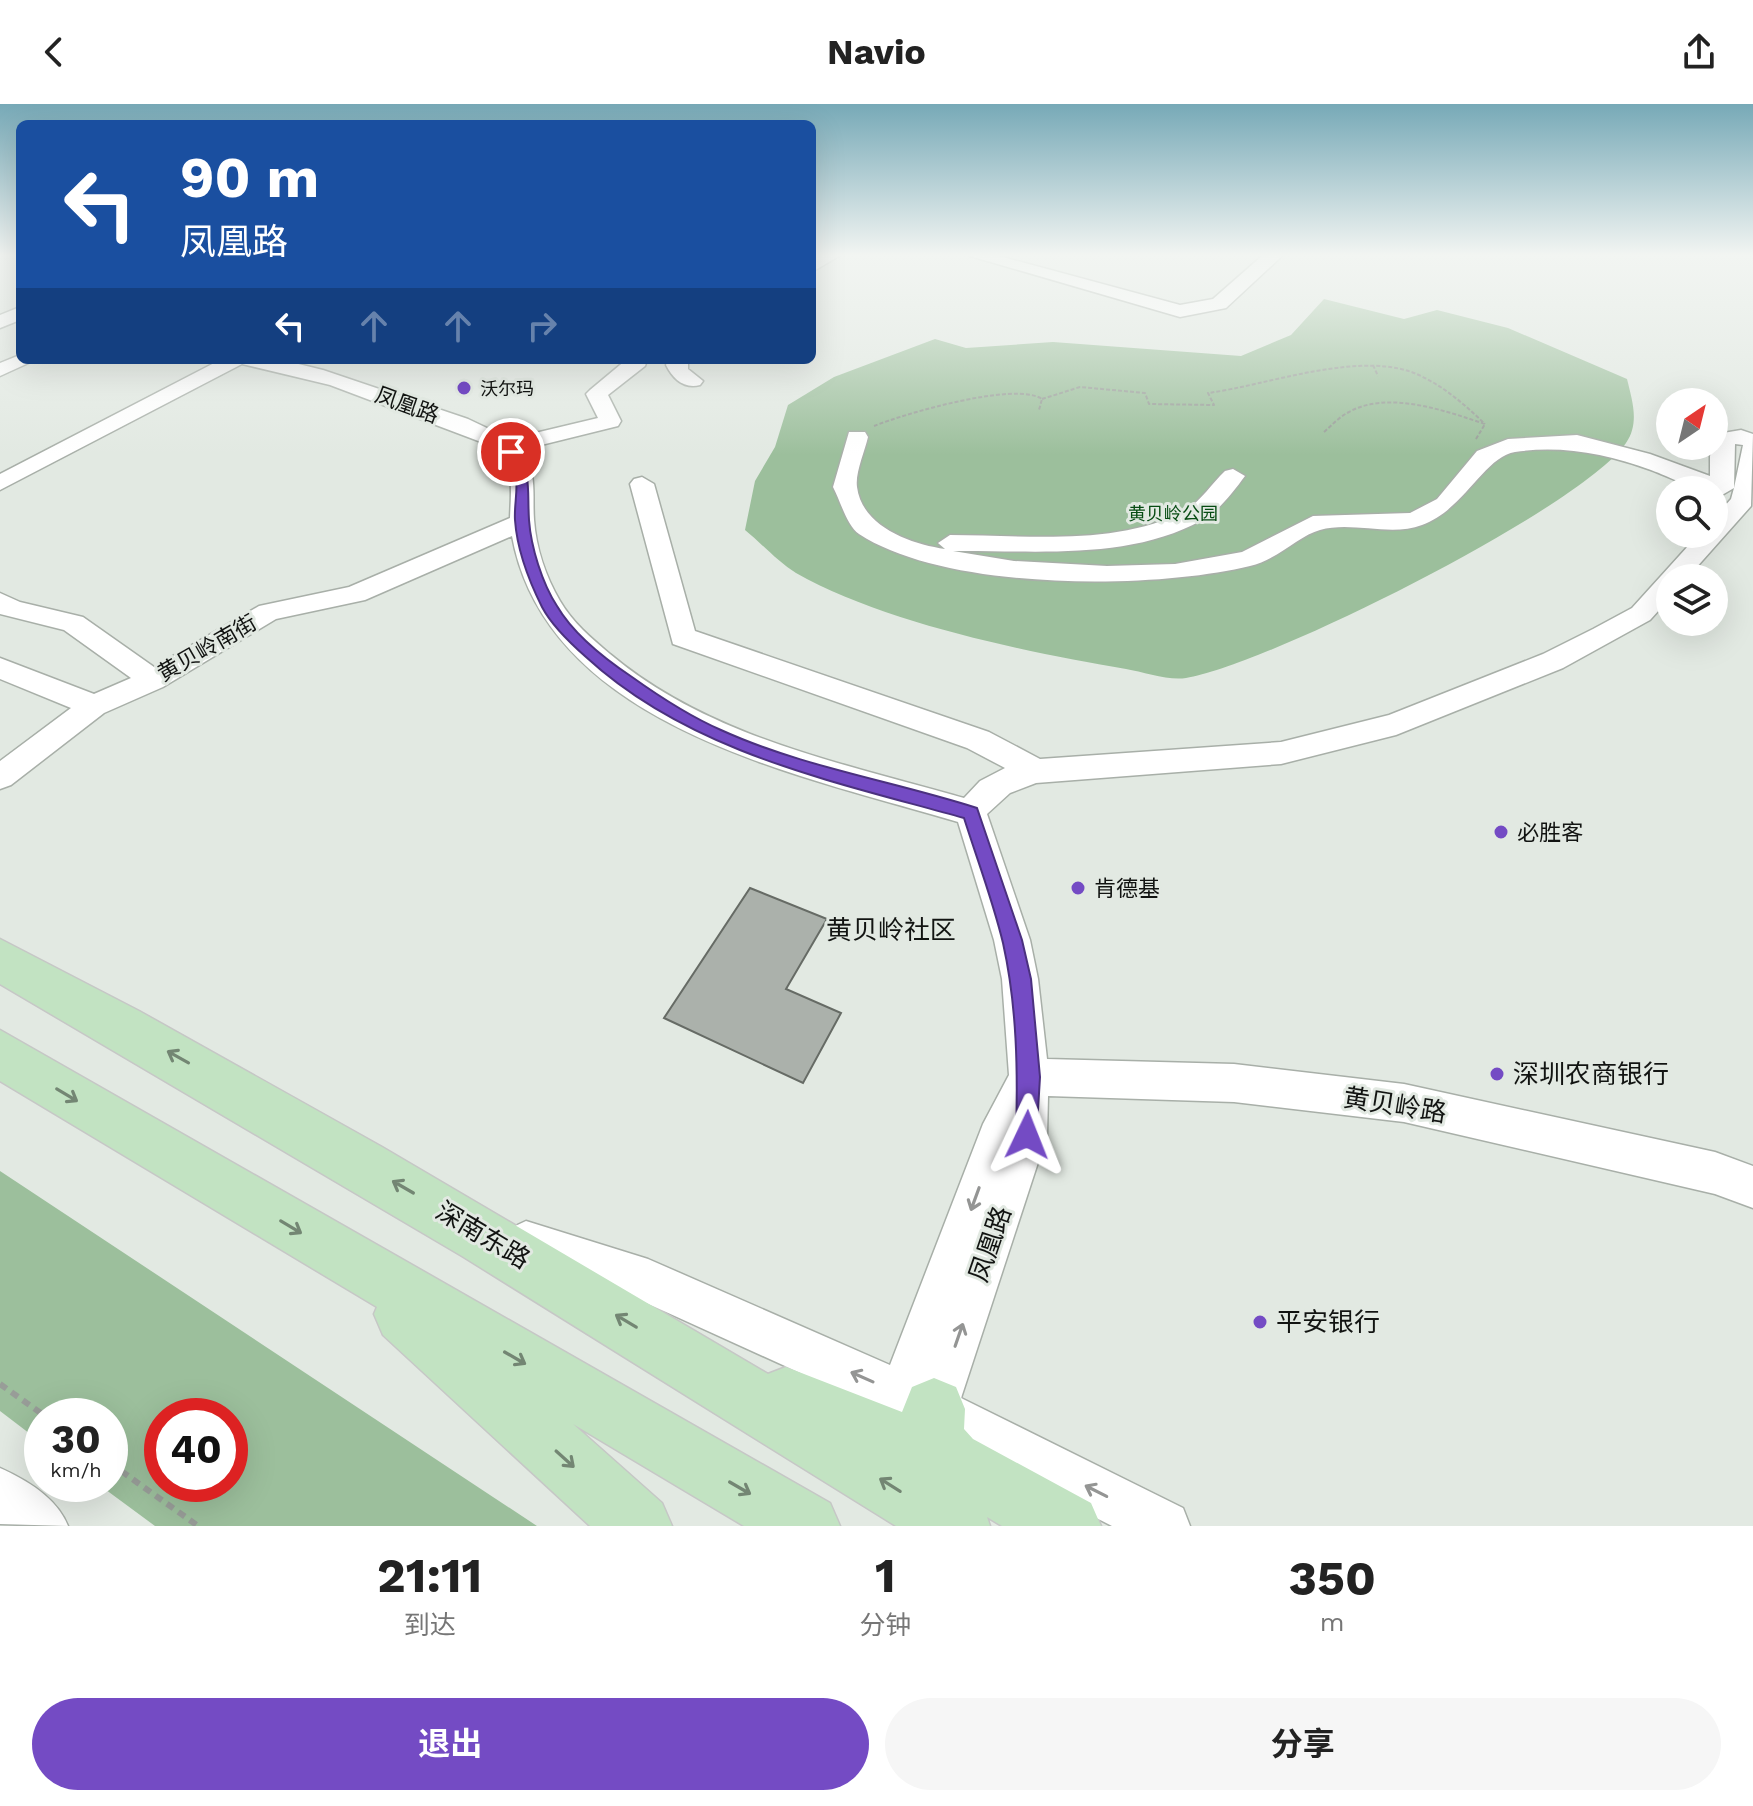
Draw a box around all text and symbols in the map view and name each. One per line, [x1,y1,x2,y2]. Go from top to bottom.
icon: back [32,30,76,74]
icon: share [1677,30,1721,74]
text: Navio [827,31,926,73]
text: 90 m [180,145,319,211]
icon: left [48,152,152,256]
text: 凤凰路 [180,221,288,263]
icon: left [268,304,312,348]
icon: ahead [352,304,396,348]
icon: ahead [436,304,480,348]
icon: right [520,304,564,348]
place label: 沃尔玛 [480,378,534,399]
marker: 沃尔玛 [455,379,473,397]
street label: 凤凰路 [372,382,442,428]
north arrow [1656,388,1728,460]
map controls [1656,388,1728,636]
pin [477,418,545,486]
icon: arrive [489,430,533,474]
button: search [1656,476,1728,548]
park label: 黄贝岭公园 [1128,503,1218,524]
button: layers [1656,564,1728,636]
street label: 黄贝岭南街 [153,610,261,686]
place label: 必胜客 [1517,820,1583,845]
marker: 必胜客 [1492,823,1510,841]
place label: 肯德基 [1094,876,1160,901]
marker: 肯德基 [1069,879,1087,897]
district label: 黄贝岭社区 [826,915,956,945]
one-way arrow [167,1049,190,1065]
place label: 深圳农商银行 [1513,1059,1669,1089]
marker: 深圳农商银行 [1488,1065,1506,1083]
street label: 黄贝岭路 [1341,1082,1449,1128]
one-way arrow [55,1087,78,1103]
position arrow [985,1093,1069,1177]
one-way arrow [392,1179,415,1195]
one-way arrow [967,1186,981,1211]
street label: 深南东路 [431,1195,535,1275]
street label: 凤凰路 [963,1202,1017,1286]
one-way arrow [278,1220,302,1235]
place label: 平安银行 [1276,1307,1380,1337]
one-way arrow [615,1313,638,1329]
marker: 平安银行 [1251,1313,1269,1331]
one-way arrow [953,1323,968,1348]
one-way arrow [503,1350,526,1366]
one-way arrow [851,1369,875,1384]
speed limit sign: 40 [144,1398,248,1502]
text: 30 [51,1416,101,1463]
one-way arrow [555,1450,575,1469]
text: km/h [50,1458,102,1482]
one-way arrow [879,1477,902,1493]
one-way arrow [728,1481,752,1496]
one-way arrow [1084,1482,1108,1498]
text: 21:11 [377,1547,482,1604]
text: 1 [875,1547,896,1604]
text: 350 [1289,1550,1376,1607]
text: m [1320,1607,1345,1637]
text: 到达 [404,1610,456,1640]
text: 分钟 [859,1610,911,1640]
button: 退出 [32,1698,869,1790]
button: 分享 [885,1698,1721,1790]

